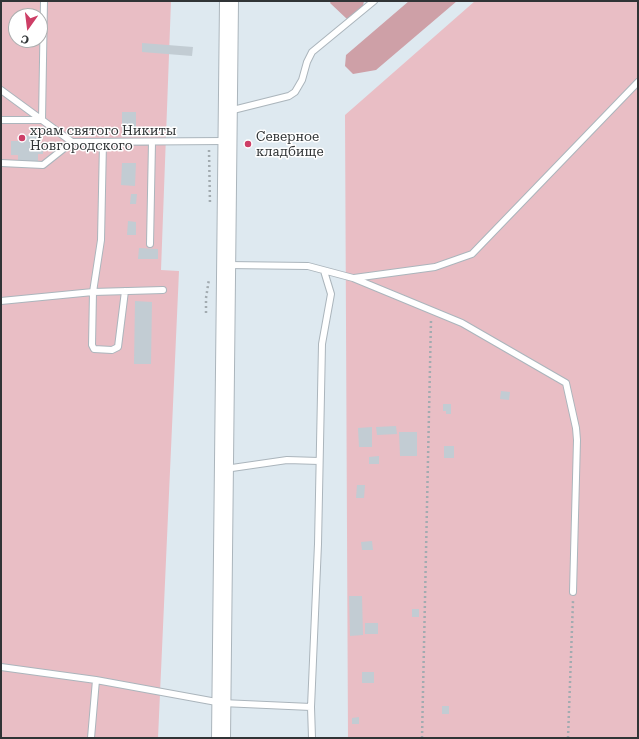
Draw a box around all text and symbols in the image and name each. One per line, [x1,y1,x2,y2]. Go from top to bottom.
north arrow [8,8,48,48]
text: С [20,32,31,46]
place label: храм святого Никиты Новгородского [30,123,176,154]
place label: Северное кладбище [256,129,324,160]
marker: храм святого Никиты Новгородского [17,133,27,143]
marker: Северное кладбище [243,139,253,149]

